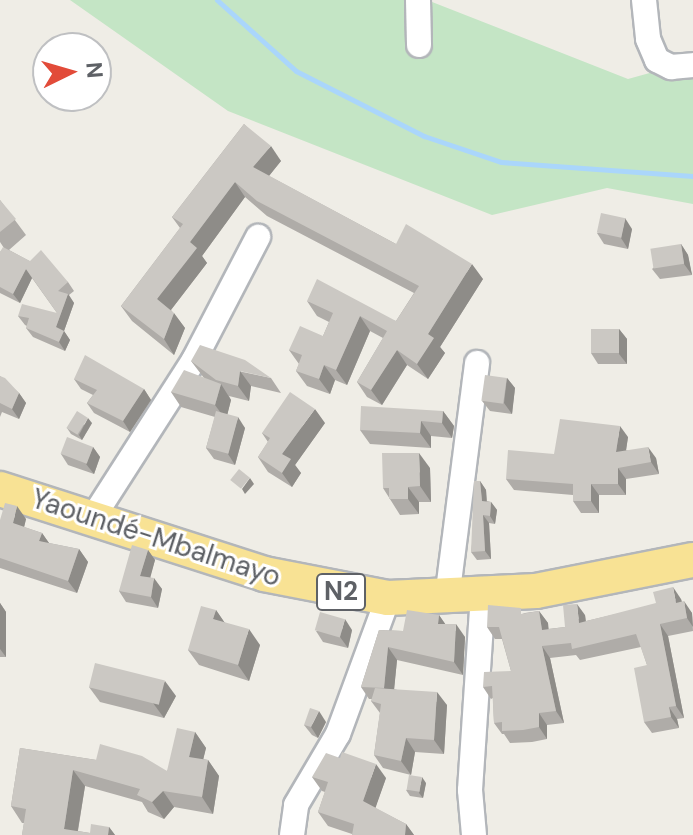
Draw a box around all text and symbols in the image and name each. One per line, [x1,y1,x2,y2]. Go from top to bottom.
north arrow [32,32,112,112]
text: N [79,61,110,79]
street label: Yaoundé-Mbalmayo [27,482,285,594]
road number: N2 [315,570,367,614]

